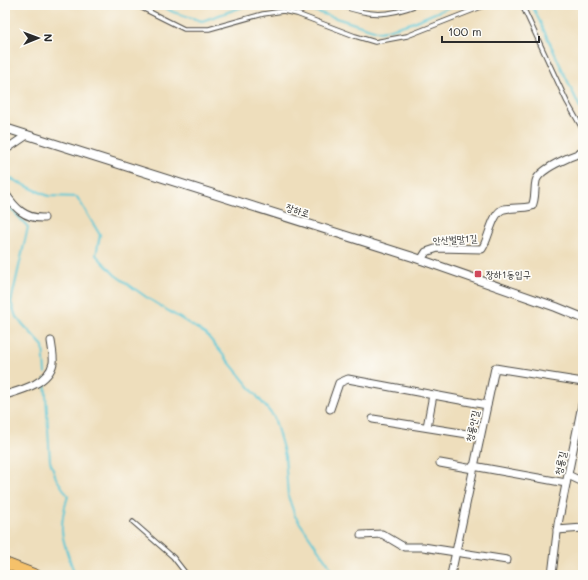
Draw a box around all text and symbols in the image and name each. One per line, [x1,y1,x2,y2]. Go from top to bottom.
north arrow [18,18,58,58]
scale bar [442,18,539,44]
text: 100 m [448,23,482,39]
text: N [41,34,56,42]
street label: 장하로 [284,200,312,220]
street label: 안산벌말1길 [432,231,478,247]
place label: 장하1동입구 [486,267,531,281]
marker: 장하1동입구 [473,269,483,279]
street label: 청룡안길 [462,409,482,443]
street label: 청룡길 [551,450,569,476]

